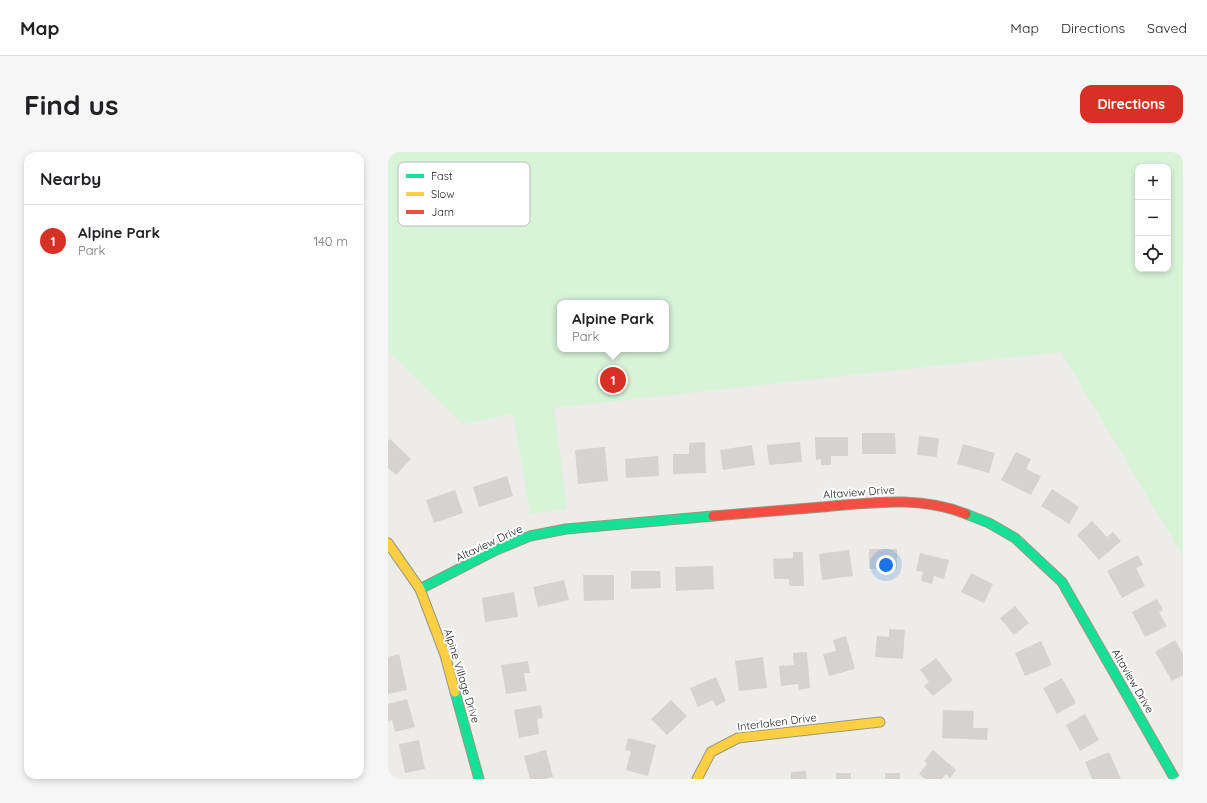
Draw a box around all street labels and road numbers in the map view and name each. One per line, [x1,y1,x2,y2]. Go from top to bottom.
street label: Altaview Drive [823,483,895,501]
street label: Altaview Drive [453,521,525,565]
street label: Alpine Village Drive [441,627,483,725]
street label: Altaview Drive [1109,646,1157,716]
street label: Interlaken Drive [736,710,818,734]

